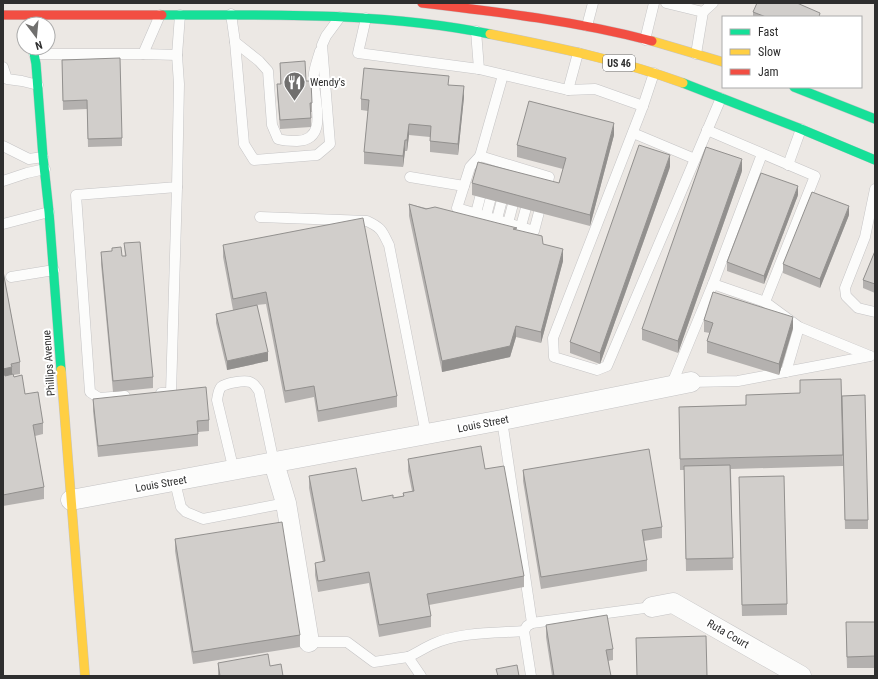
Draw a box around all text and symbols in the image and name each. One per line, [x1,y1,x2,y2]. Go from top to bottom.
north arrow [16,16,56,56]
legend [722,16,862,88]
text: Fast [758,25,779,39]
text: N [33,38,44,52]
text: Slow [758,45,781,59]
road number: US 46 [603,55,635,71]
text: Jam [758,65,779,79]
restaurant icon: Wendy's [282,69,308,102]
place label: Wendy's [310,76,345,89]
street label: Phillips Avenue [40,330,58,396]
street label: Louis Street [456,413,510,435]
street label: Louis Street [134,473,188,495]
street label: Ruta Court [705,617,751,651]

